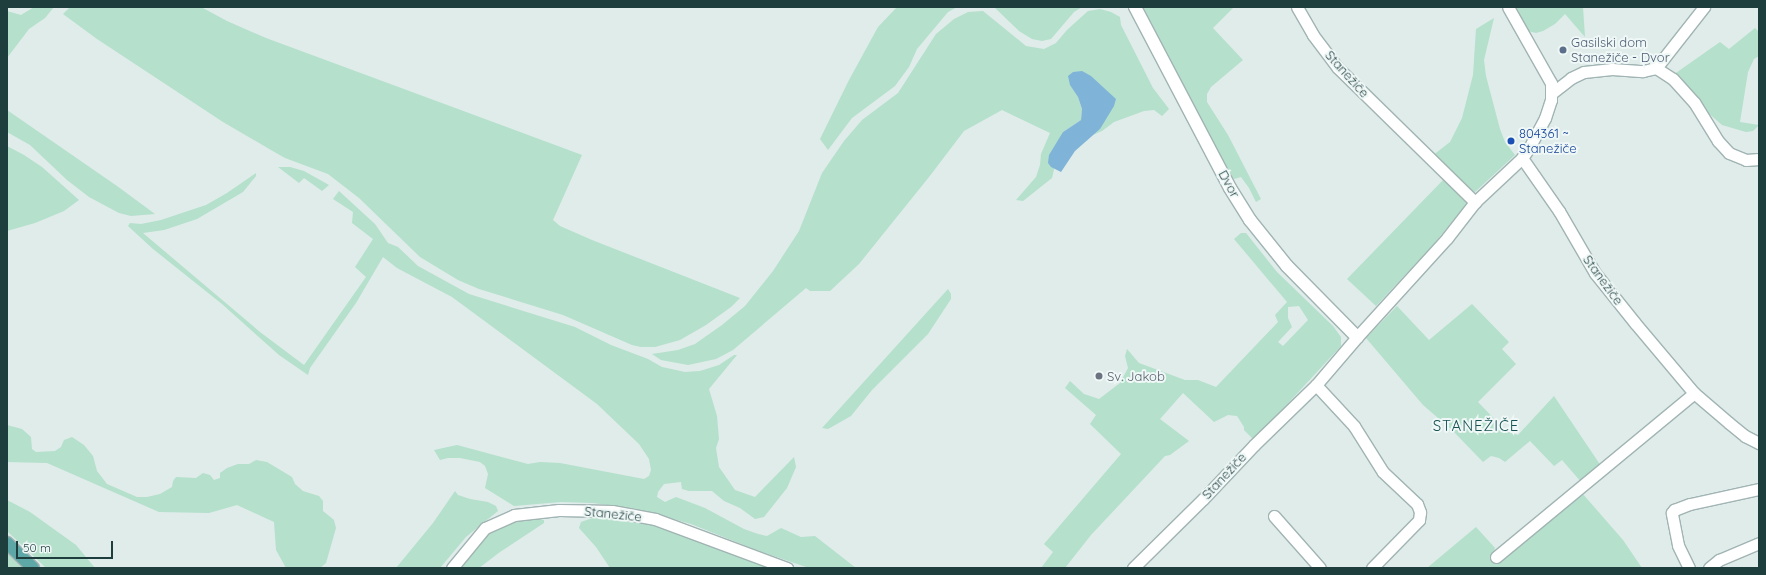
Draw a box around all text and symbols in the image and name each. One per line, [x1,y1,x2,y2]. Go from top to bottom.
place label: Gasilski dom Stanežiče - Dvor [1571,35,1670,66]
marker: Gasilski dom Stanežiče - Dvor [1558,45,1568,55]
street label: Stanežiče [1322,47,1372,101]
place label: 804361 ~ Stanežiče [1519,126,1577,157]
marker: 804361 ~ Stanežiče [1506,136,1516,146]
street label: Dvor [1215,168,1243,200]
street label: Stanežiče [1580,252,1626,308]
place label: Sv. Jakob [1107,368,1165,384]
marker: Sv. Jakob [1094,371,1104,381]
district label: STANEŽIČE [1433,417,1519,435]
street label: Stanežiče [1199,450,1249,502]
street label: Stanežiče [584,503,642,525]
scale bar [18,533,115,559]
text: 50 m [23,540,51,555]

